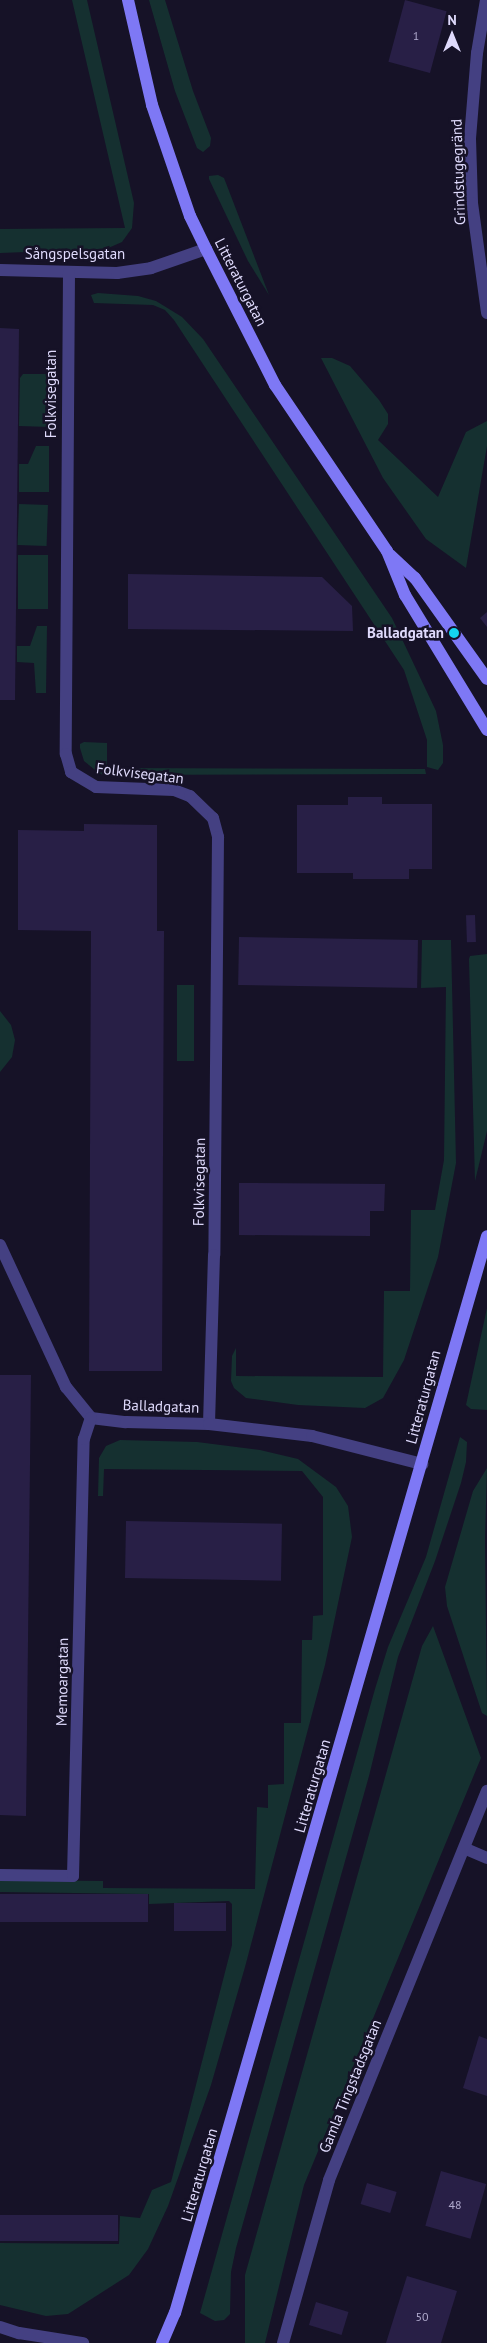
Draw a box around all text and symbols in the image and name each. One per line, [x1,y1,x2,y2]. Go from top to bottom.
north arrow [427,10,477,60]
text: N [447,11,457,29]
house number: 1 [413,29,419,43]
street label: Grindstugegränd [447,118,469,226]
street label: Litteraturgatan [211,235,271,329]
street label: Sångspelsgatan [25,245,125,263]
street label: Folkvisegatan [42,350,60,438]
place label: Balladgatan [367,624,444,642]
marker: Balladgatan [448,627,460,639]
street label: Folkvisegatan [95,759,185,787]
street label: Folkvisegatan [189,1138,209,1226]
street label: Litteraturgatan [402,1348,444,1446]
street label: Balladgatan [122,1396,200,1416]
street label: Memoargatan [52,1638,72,1726]
street label: Litteraturgatan [290,1737,334,1835]
street label: Gamla Tingstadsgatan [315,2016,385,2156]
street label: Litteraturgatan [177,2126,221,2224]
house number: 48 [448,2198,462,2212]
house number: 50 [415,2310,429,2324]

